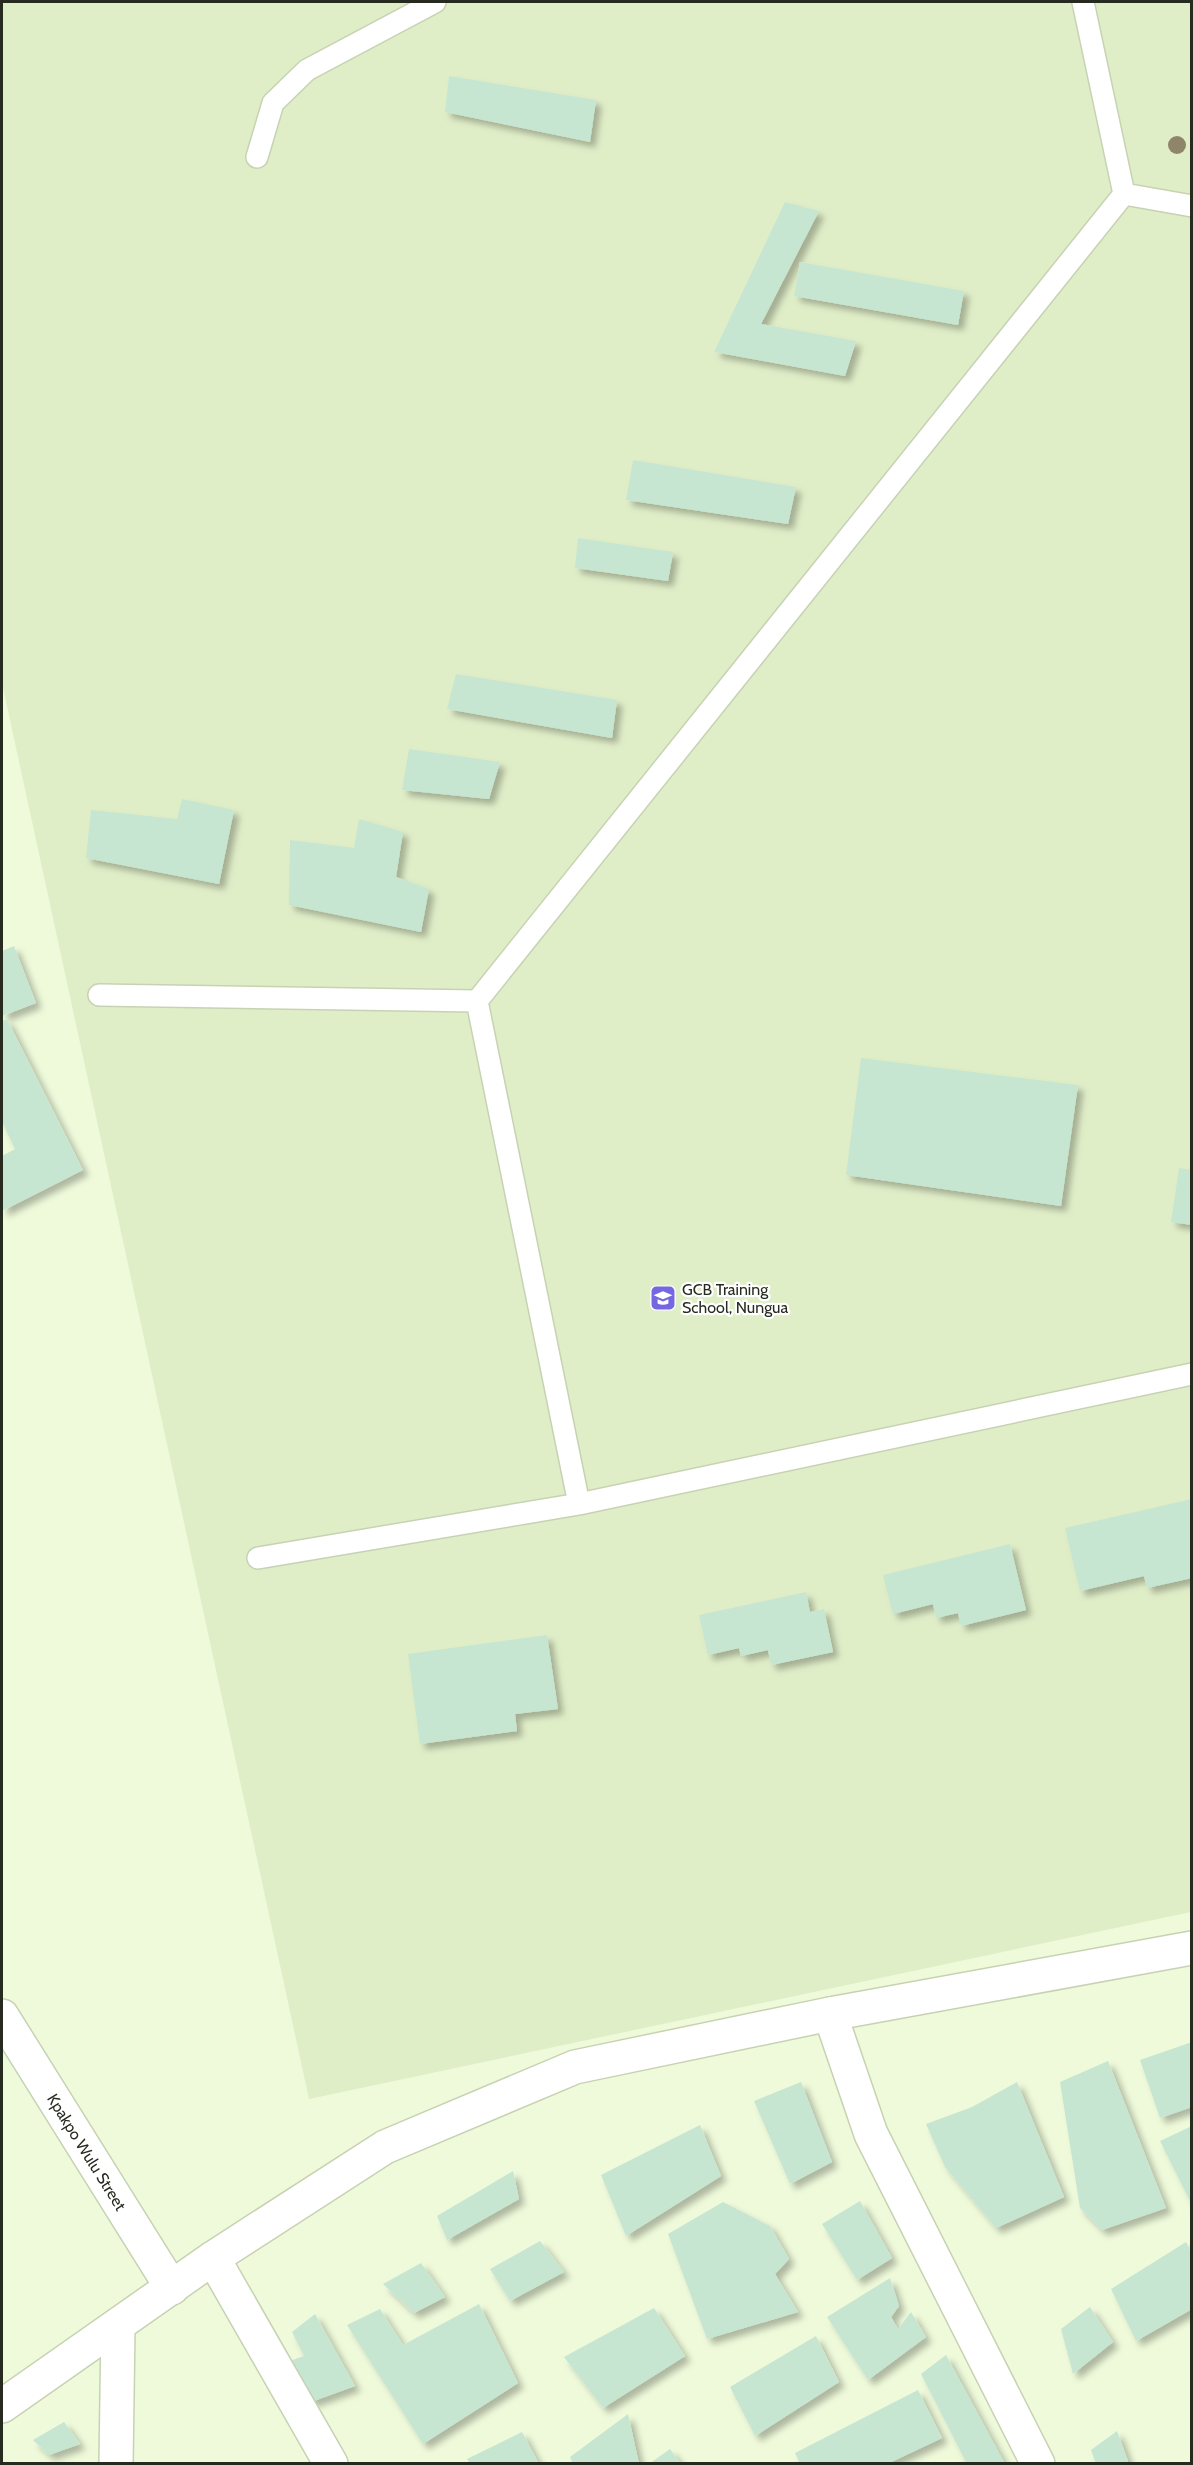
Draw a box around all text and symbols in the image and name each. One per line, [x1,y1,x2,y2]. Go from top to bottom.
place label: GCB Training School, Nungua [682,1280,788,1317]
school or university icon: GCB Training School, Nungua [648,1283,678,1313]
street label: Kpakpo Wulu Street [43,2090,130,2215]

